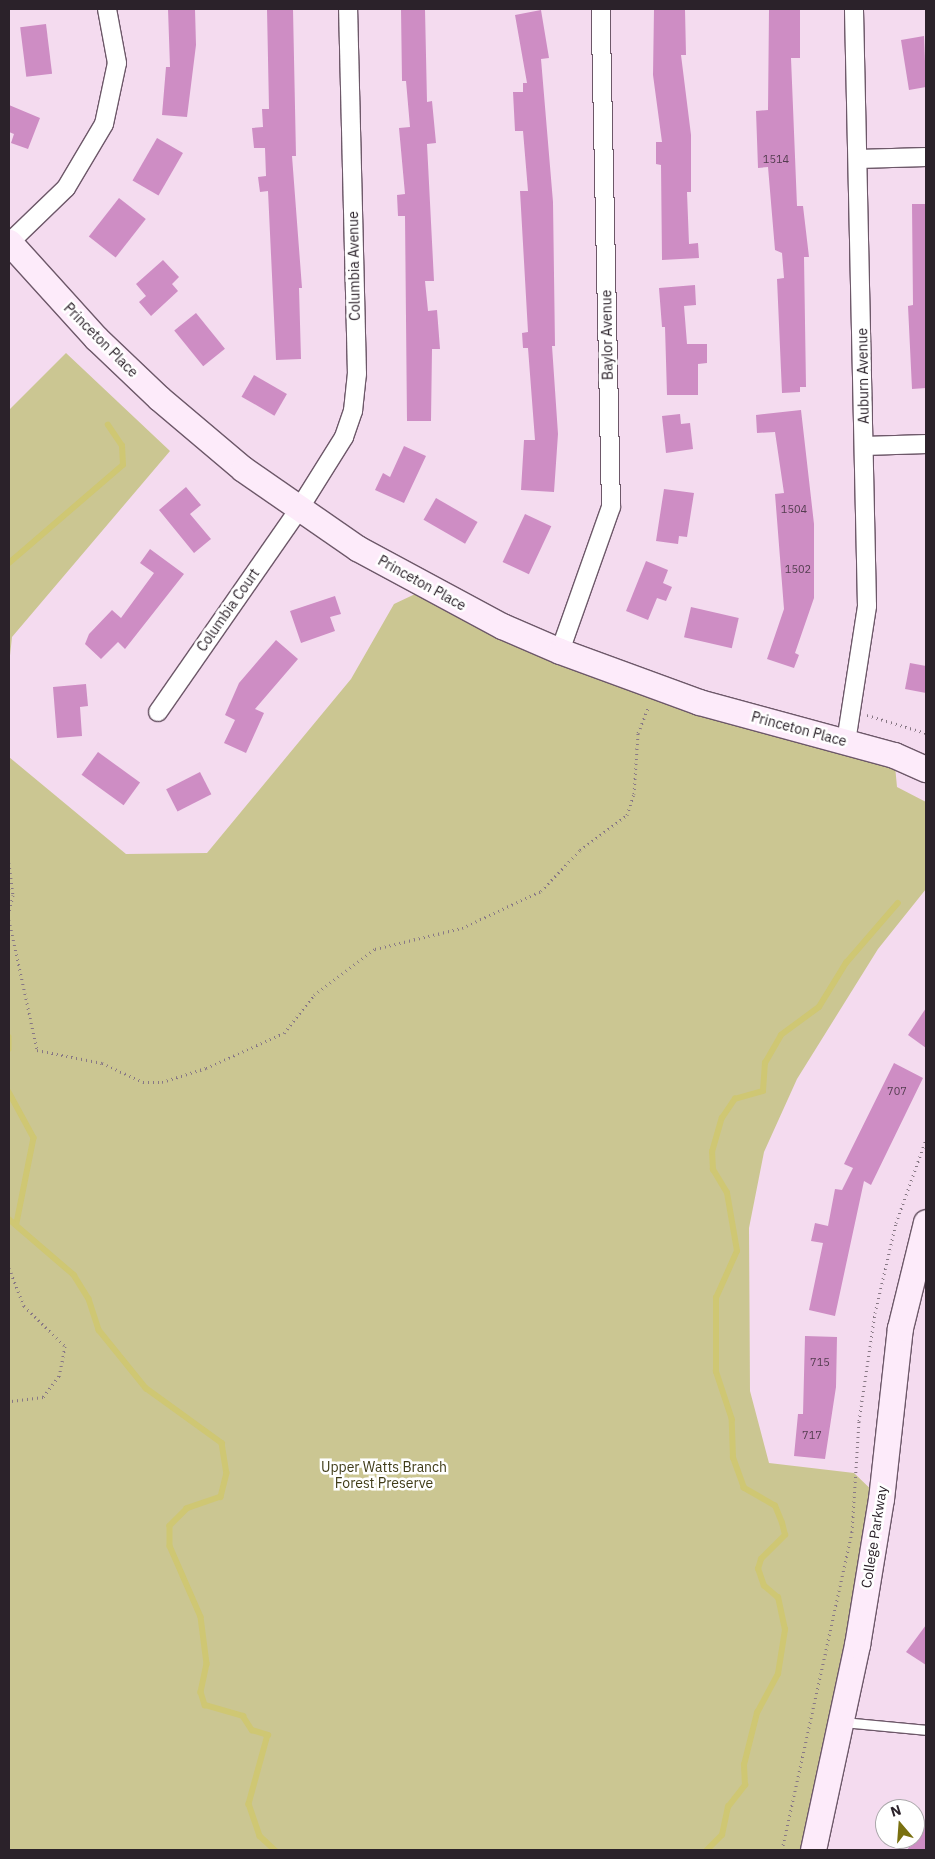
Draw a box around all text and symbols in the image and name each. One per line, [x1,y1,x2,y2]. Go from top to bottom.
house number: 1514 [763,152,789,166]
street label: Columbia Avenue [345,211,363,321]
street label: Baylor Avenue [598,290,616,380]
street label: Princeton Place [60,299,142,381]
street label: Auburn Avenue [854,328,872,424]
house number: 1504 [781,502,807,516]
street label: Princeton Place [375,552,469,614]
house number: 1502 [785,562,811,576]
street label: Columbia Court [193,565,263,655]
street label: Princeton Place [750,708,848,750]
house number: 707 [887,1084,907,1098]
house number: 715 [810,1355,830,1369]
house number: 717 [802,1428,822,1442]
park label: Upper Watts Branch Forest Preserve [321,1459,447,1491]
street label: College Parkway [858,1485,890,1589]
north arrow [875,1799,925,1849]
text: N [888,1801,903,1821]

